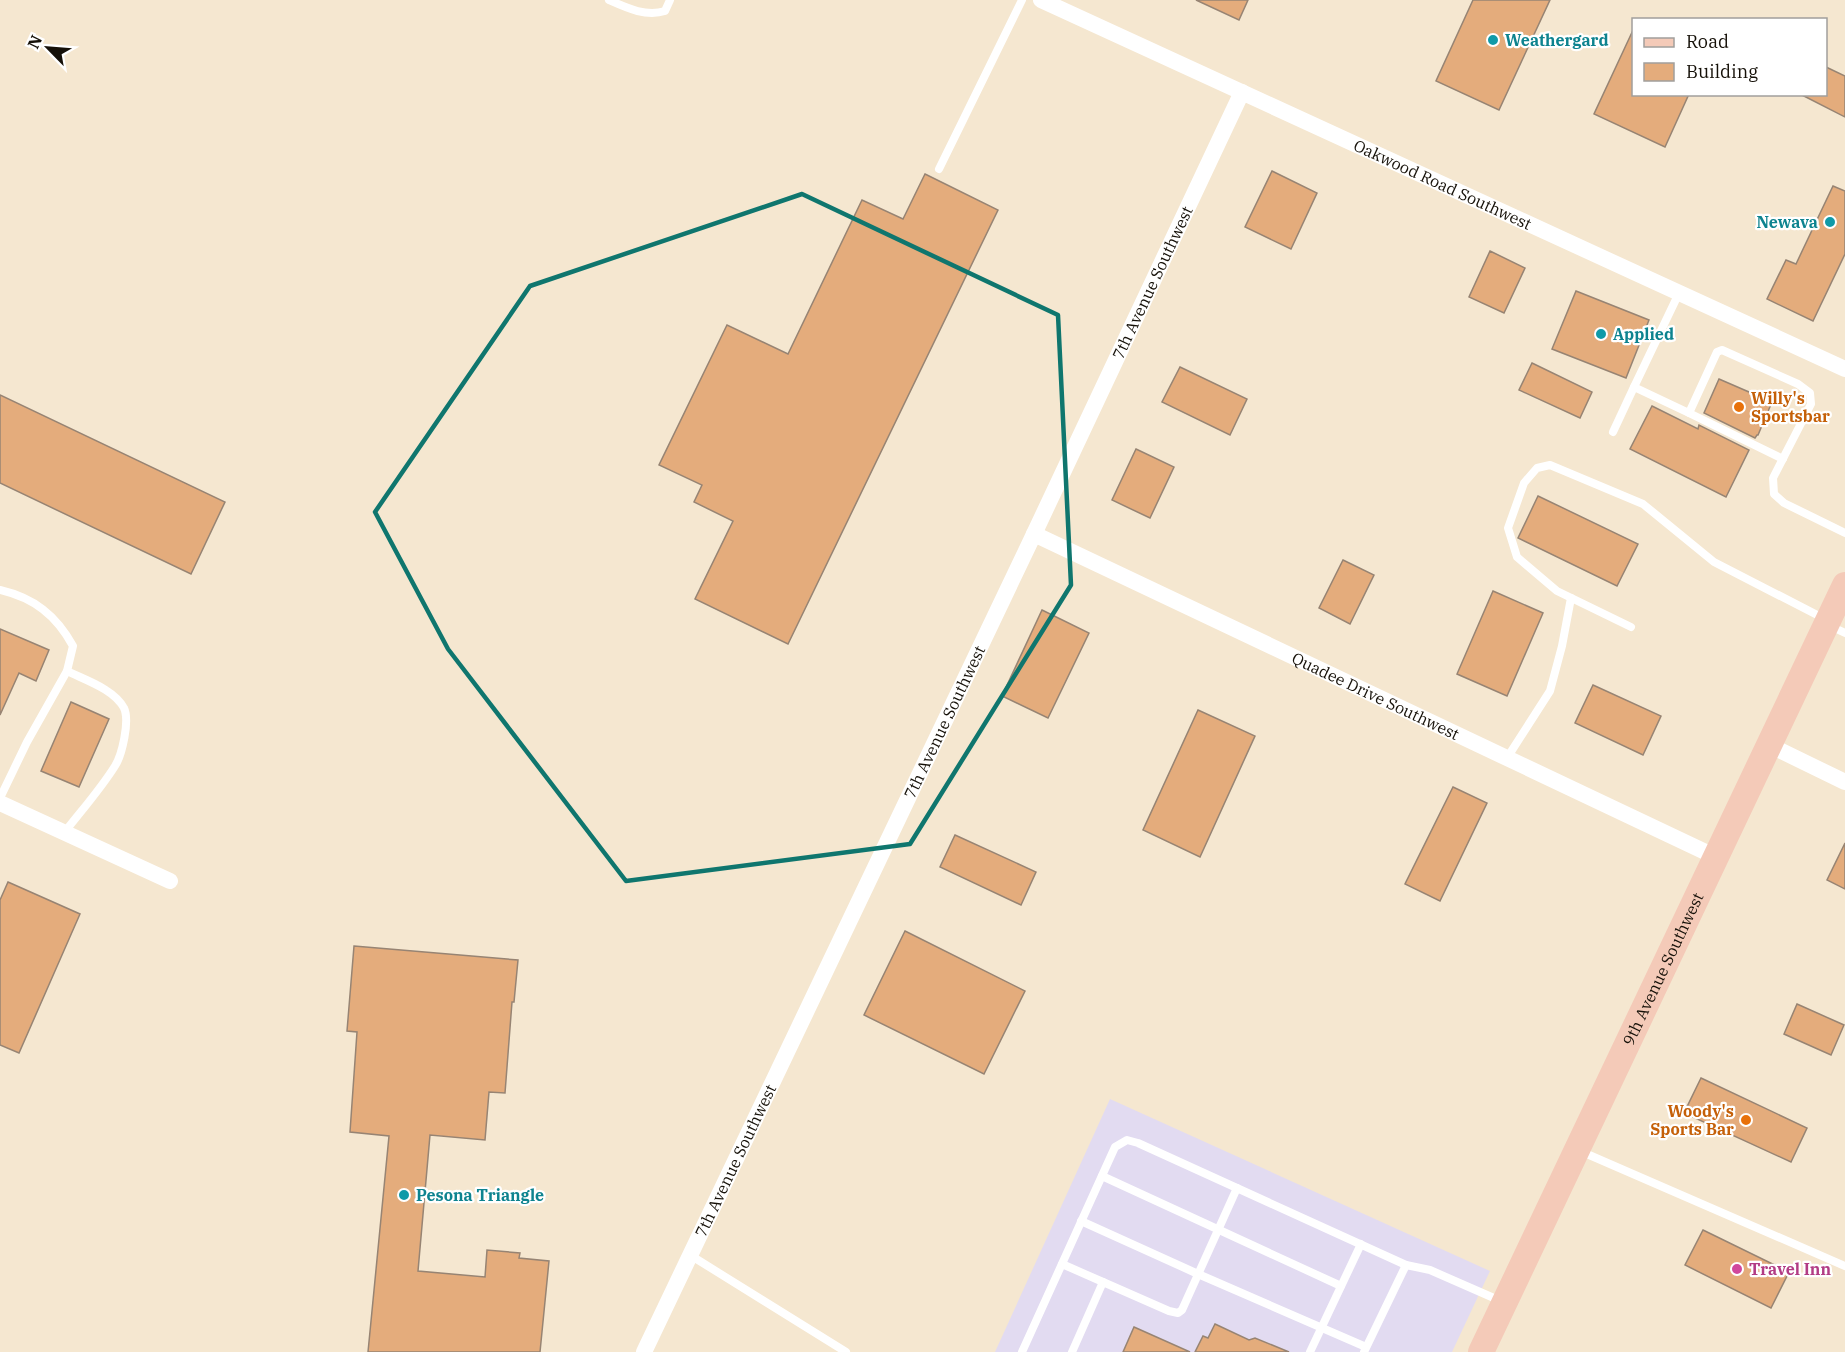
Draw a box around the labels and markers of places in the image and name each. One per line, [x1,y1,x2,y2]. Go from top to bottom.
place label: Weathergard [1505,30,1609,50]
marker: Weathergard [1486,33,1500,47]
place label: Newava [1756,212,1818,232]
marker: Newava [1823,215,1837,229]
place label: Applied [1613,324,1674,344]
marker: Applied [1594,327,1608,341]
place label: Willy's Sportsbar [1751,388,1830,426]
marker: Willy's Sportsbar [1732,400,1746,414]
place label: Woody's Sports Bar [1650,1101,1734,1139]
marker: Woody's Sports Bar [1739,1113,1753,1127]
place label: Pesona Triangle [416,1185,544,1205]
marker: Pesona Triangle [397,1188,411,1202]
place label: Travel Inn [1749,1259,1831,1279]
marker: Travel Inn [1730,1262,1744,1276]

